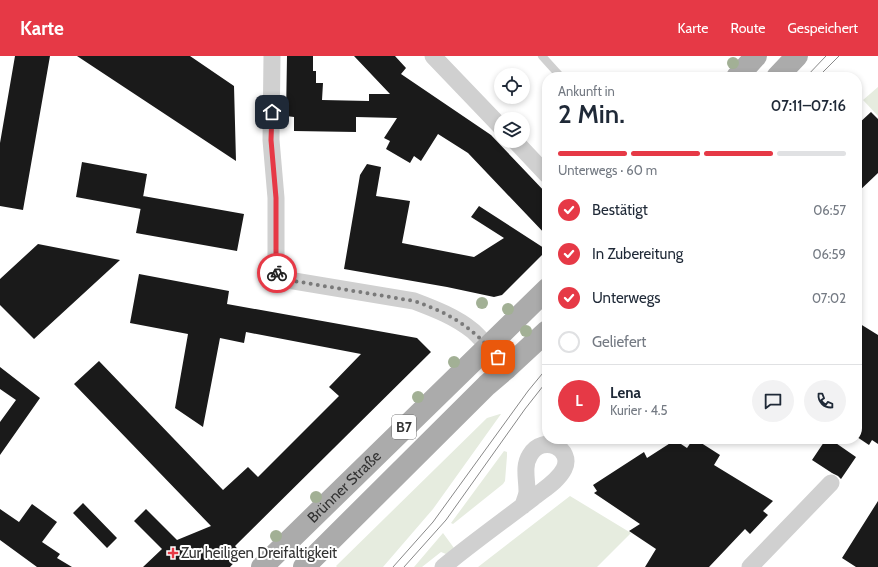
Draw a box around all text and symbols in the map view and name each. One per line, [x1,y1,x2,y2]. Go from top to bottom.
text: Karte [20,17,64,40]
text: Karte [678,19,708,37]
text: Route [730,19,766,37]
text: Gespeichert [788,19,858,37]
map controls [494,68,530,148]
button: locate [494,68,530,104]
text: Ankunft in [558,83,615,99]
pin [255,95,289,129]
text: 07:11–07:16 [771,97,846,115]
text: 2 Min. [558,98,625,130]
icon: home [261,101,283,123]
button: layers [494,112,530,148]
text: Unterwegs · 60 m [558,162,657,178]
icon: check [558,199,580,221]
text: Bestätigt [592,201,648,219]
text: 06:57 [813,202,846,218]
icon: check [558,243,580,265]
text: In Zubereitung [592,245,683,263]
text: 06:59 [812,246,846,262]
courier [257,253,297,293]
icon: bike [266,262,288,284]
icon: check [558,287,580,309]
text: Unterwegs [592,289,660,307]
text: 07:02 [812,290,846,306]
text: Geliefert [592,333,646,351]
pin [481,340,515,374]
icon: bag [487,346,509,368]
button: chat [752,380,794,422]
button: phone [804,380,846,422]
text: Lena [610,384,641,402]
text: L [575,392,583,410]
text: Kurier · 4.5 [610,402,668,418]
road number: B7 [392,415,416,439]
street label: Brünner Straße [304,447,385,527]
place label: Zur heiligen Dreifaltigkeit [181,544,337,562]
marker: Zur heiligen Dreifaltigkeit [168,548,178,558]

